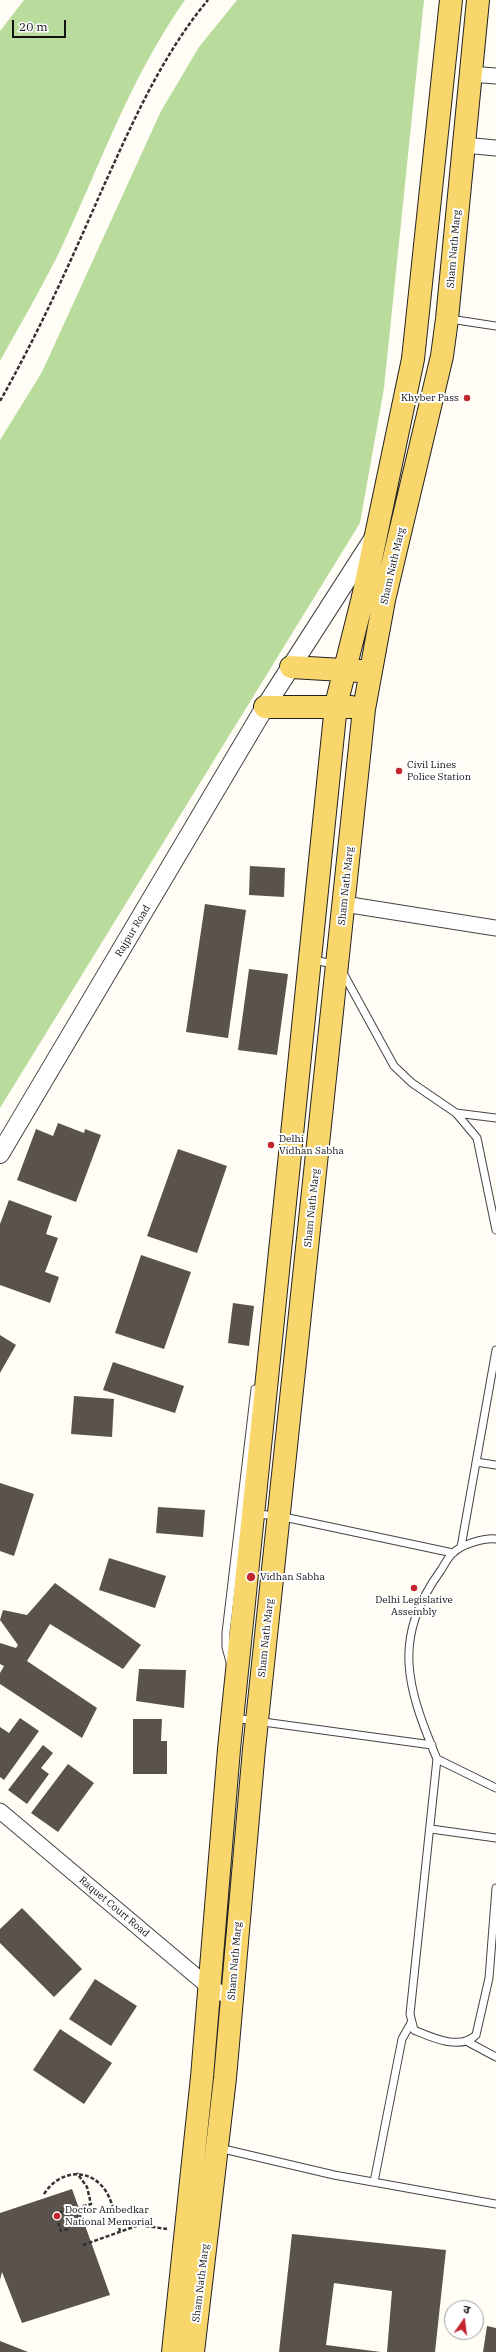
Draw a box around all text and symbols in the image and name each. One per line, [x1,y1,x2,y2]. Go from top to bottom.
scale bar [14,12,68,38]
text: 20 m [19,19,48,34]
street label: Sham Nath Marg [445,209,463,289]
place label: Khyber Pass [401,392,459,404]
marker: Khyber Pass [462,393,472,403]
street label: Sham Nath Marg [378,526,408,606]
place label: Civil Lines Police Station [407,759,471,782]
marker: Civil Lines Police Station [394,766,404,776]
street label: Sham Nath Marg [336,846,356,926]
street label: Rajpur Road [113,903,153,959]
place label: Delhi Vidhan Sabha [279,1133,344,1156]
marker: Delhi Vidhan Sabha [266,1140,276,1150]
street label: Sham Nath Marg [302,1168,322,1248]
marker: Vidhan Sabha [245,1571,257,1583]
place label: Vidhan Sabha [260,1571,325,1583]
marker: Delhi Legislative Assembly [409,1583,419,1593]
place label: Delhi Legislative Assembly [375,1594,453,1618]
street label: Sham Nath Marg [256,1598,276,1678]
street label: Raquet Court Road [76,1874,152,1940]
street label: Sham Nath Marg [226,1921,244,2001]
place label: Doctor Ambedkar National Memorial [65,2204,153,2228]
marker: Doctor Ambedkar National Memorial [52,2211,62,2221]
street label: Sham Nath Marg [190,2243,212,2323]
north arrow [444,2300,484,2340]
text: उ [462,2302,471,2317]

